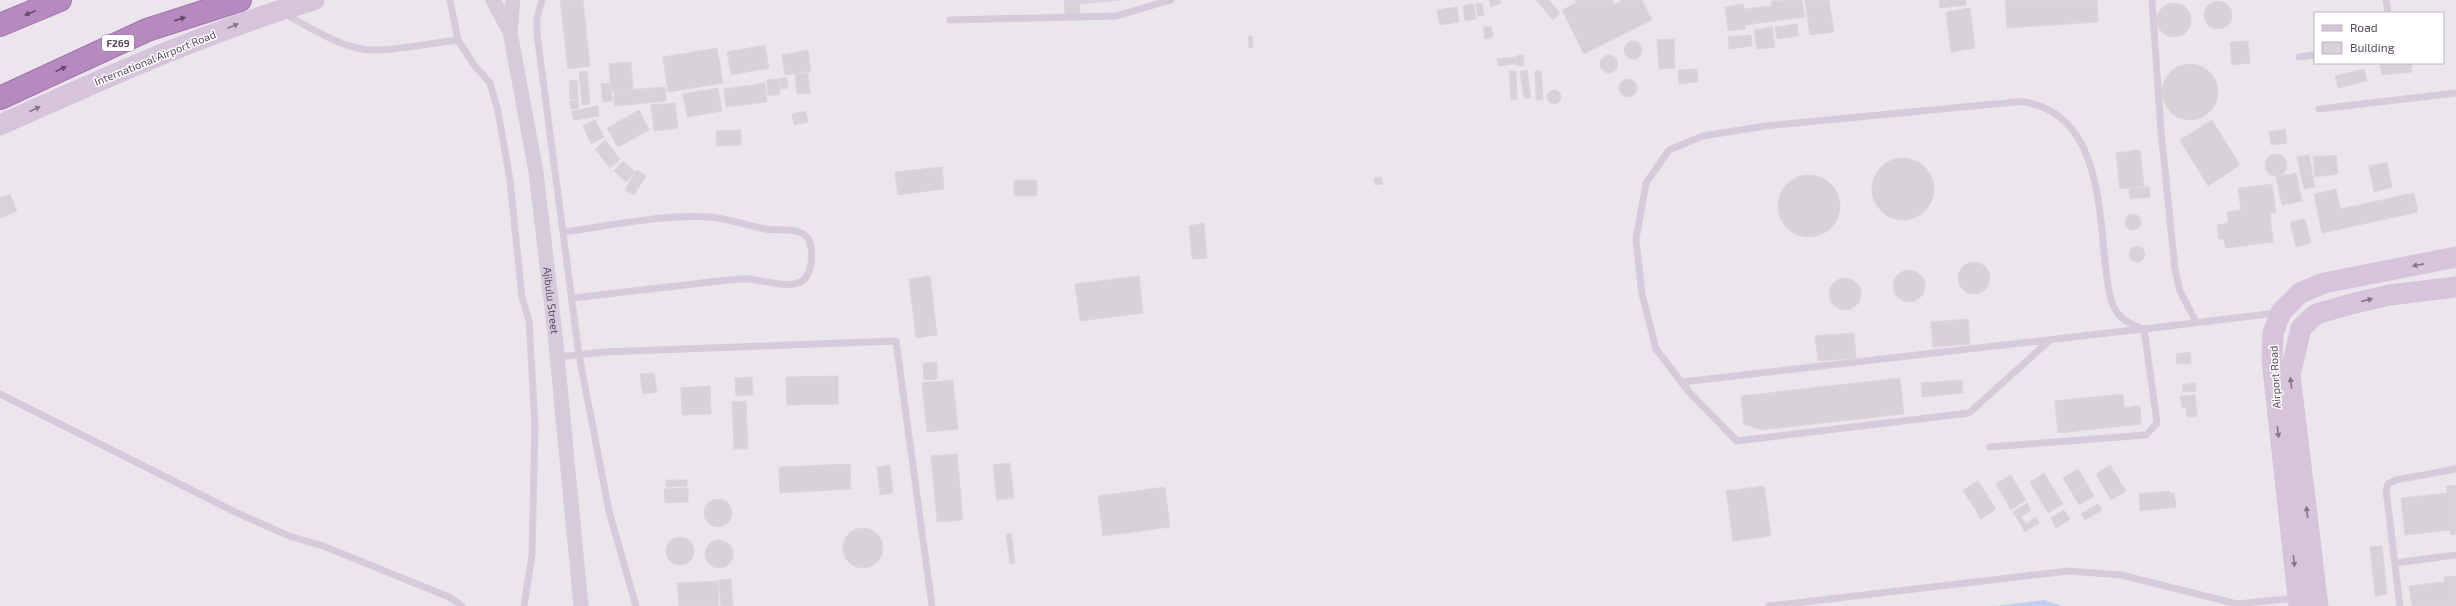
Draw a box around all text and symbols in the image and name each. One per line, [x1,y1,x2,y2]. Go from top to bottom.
one-way arrow [23,10,35,16]
legend [2314,12,2444,64]
one-way arrow [175,16,187,22]
text: Road [2350,20,2378,34]
one-way arrow [227,23,239,29]
street label: International Airport Road [92,27,218,88]
road number: F269 [102,35,134,51]
text: Building [2350,40,2395,54]
one-way arrow [55,66,67,72]
one-way arrow [30,106,41,112]
one-way arrow [2412,262,2424,268]
street label: Ajibulu Street [541,266,562,335]
one-way arrow [2361,296,2374,302]
street label: Airport Road [2266,345,2283,409]
one-way arrow [2288,377,2294,389]
one-way arrow [2275,426,2282,438]
one-way arrow [2304,506,2310,518]
one-way arrow [2290,555,2297,567]

